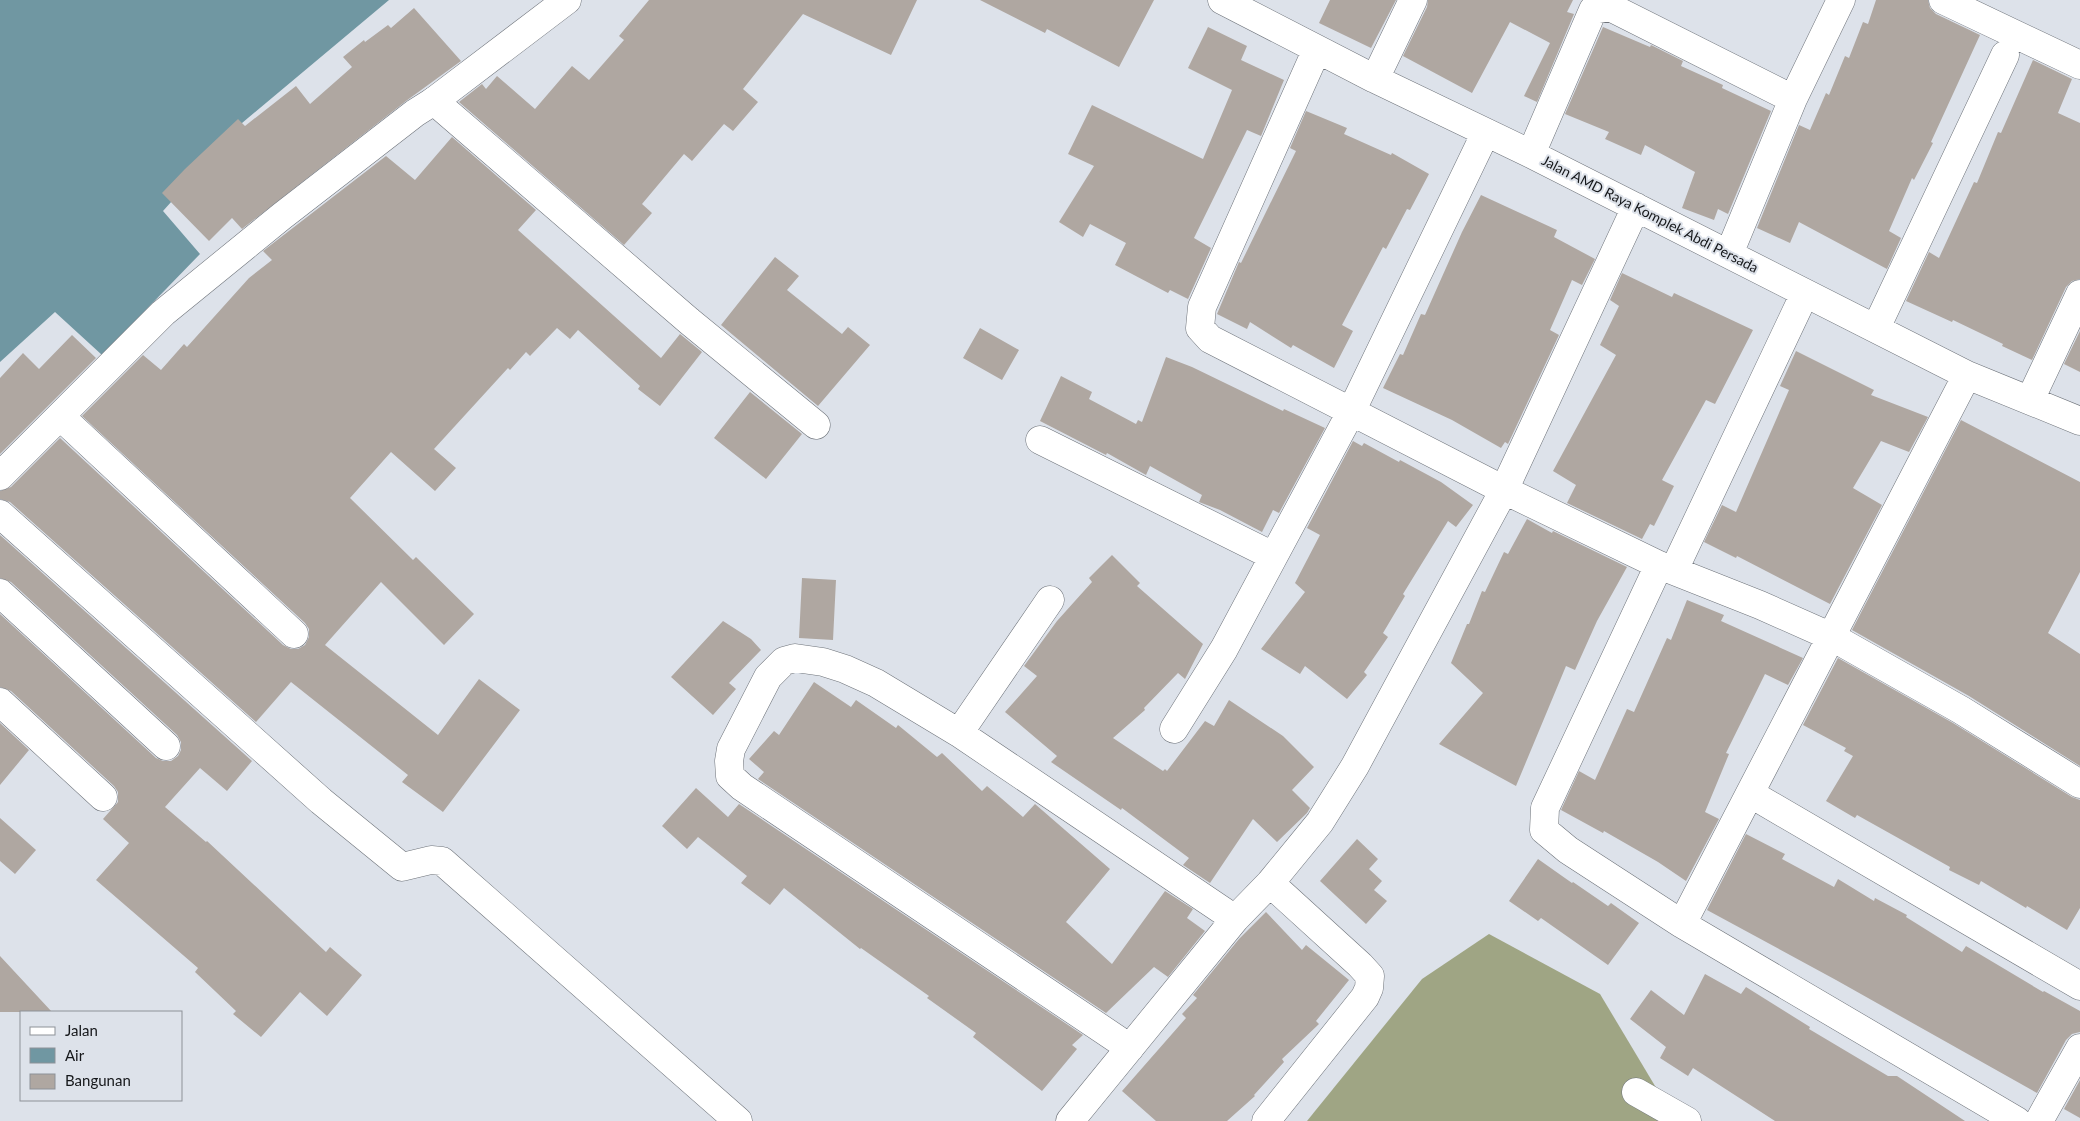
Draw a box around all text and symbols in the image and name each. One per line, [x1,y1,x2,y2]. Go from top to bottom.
street label: Jalan AMD Raya Komplek Abdi Persada [1539,151,1761,276]
legend [20,1011,182,1101]
text: Jalan [65,1021,98,1039]
text: Air [65,1046,85,1064]
text: Bangunan [65,1071,131,1089]

